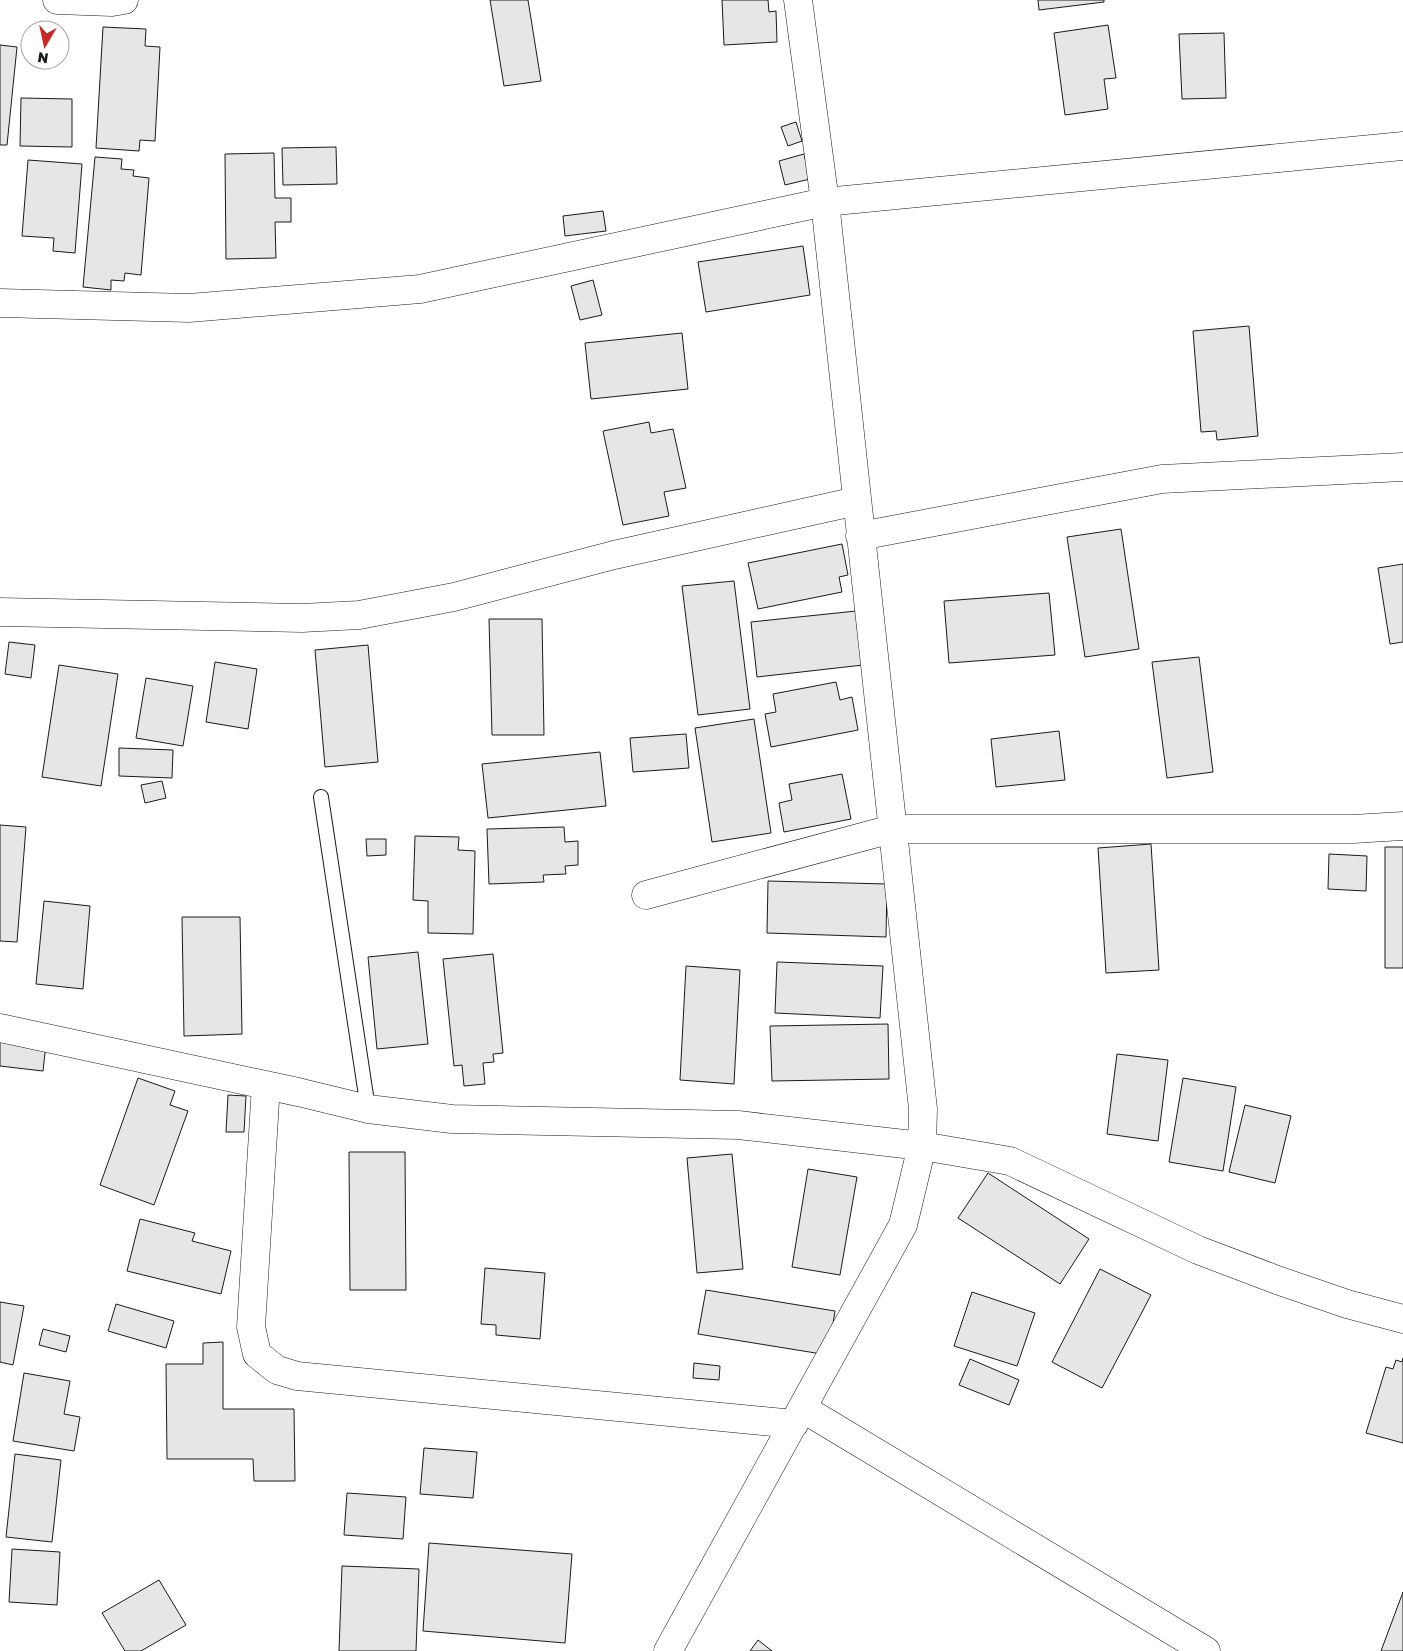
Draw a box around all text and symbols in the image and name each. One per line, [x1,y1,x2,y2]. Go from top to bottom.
north arrow [20,20,70,70]
text: N [36,49,49,68]

